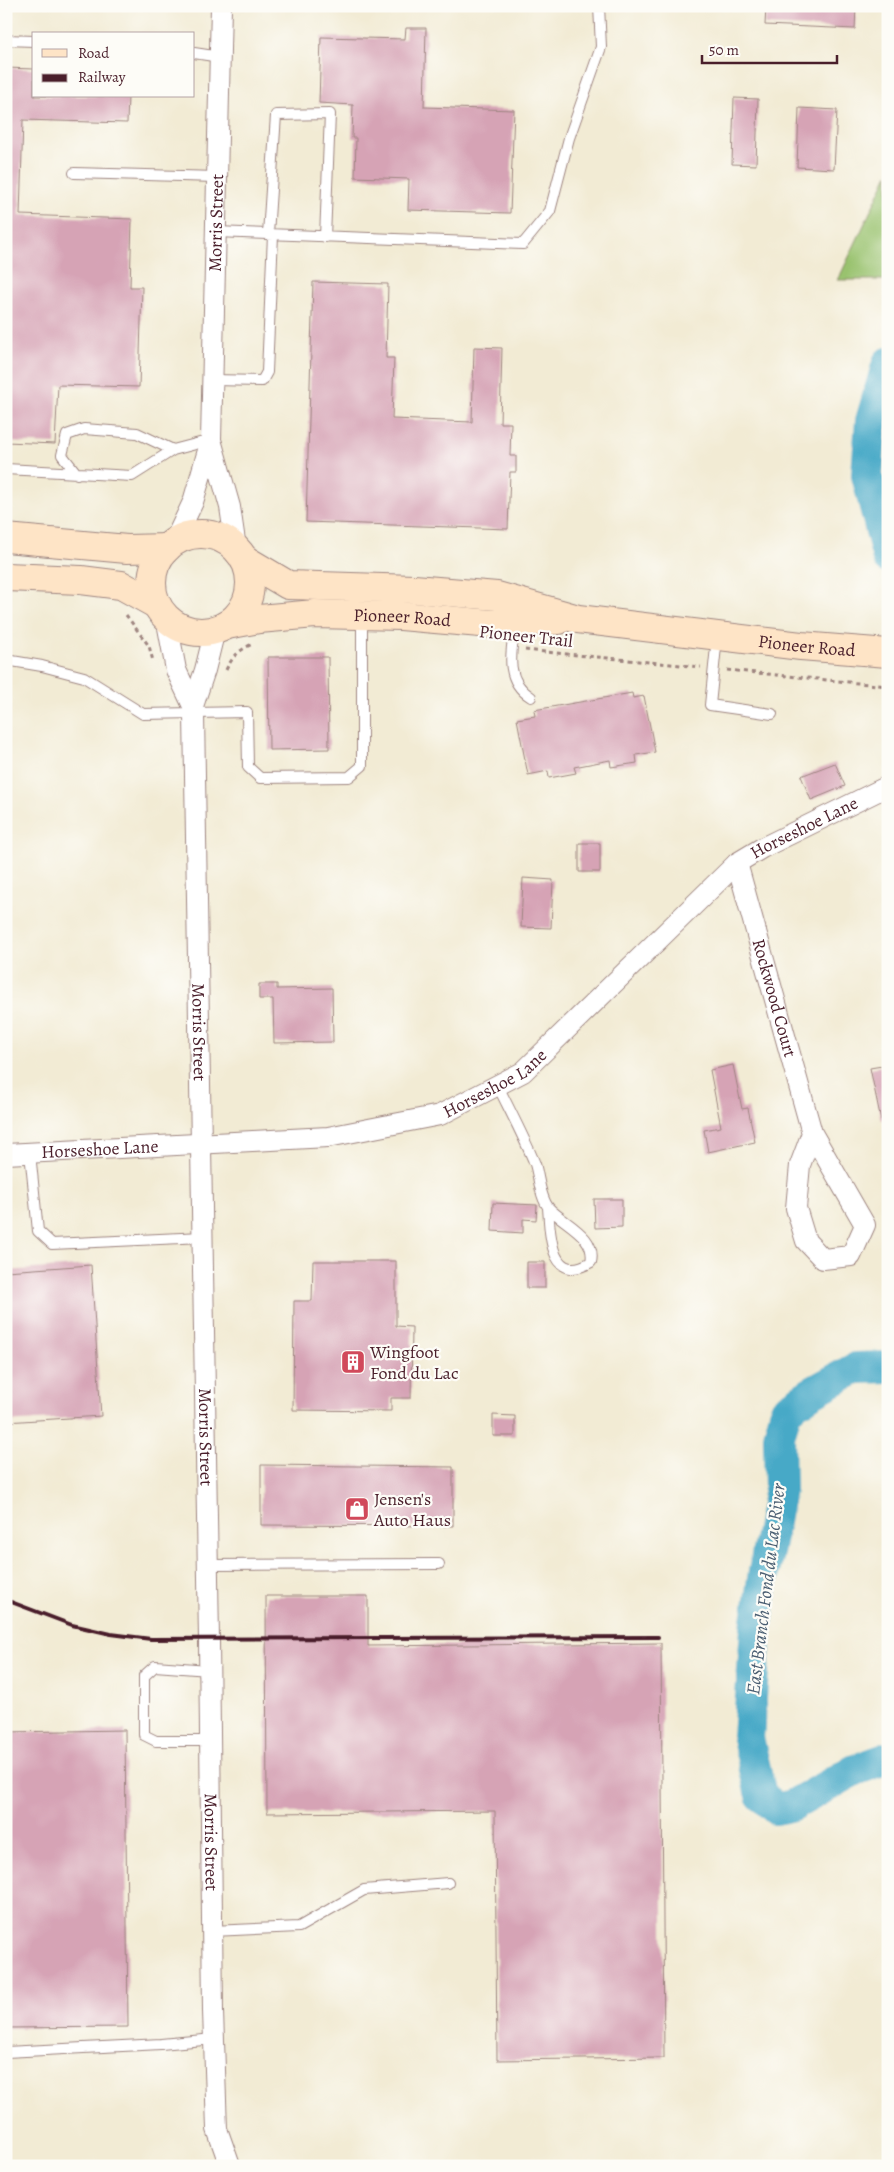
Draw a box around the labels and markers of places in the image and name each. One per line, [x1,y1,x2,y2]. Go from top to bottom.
place label: Wingfoot Fond du Lac [369,1340,459,1385]
building icon: Wingfoot Fond du Lac [340,1349,366,1375]
place label: Jensen's Auto Haus [373,1487,451,1532]
shop icon: Jensen's Auto Haus [344,1496,370,1522]

